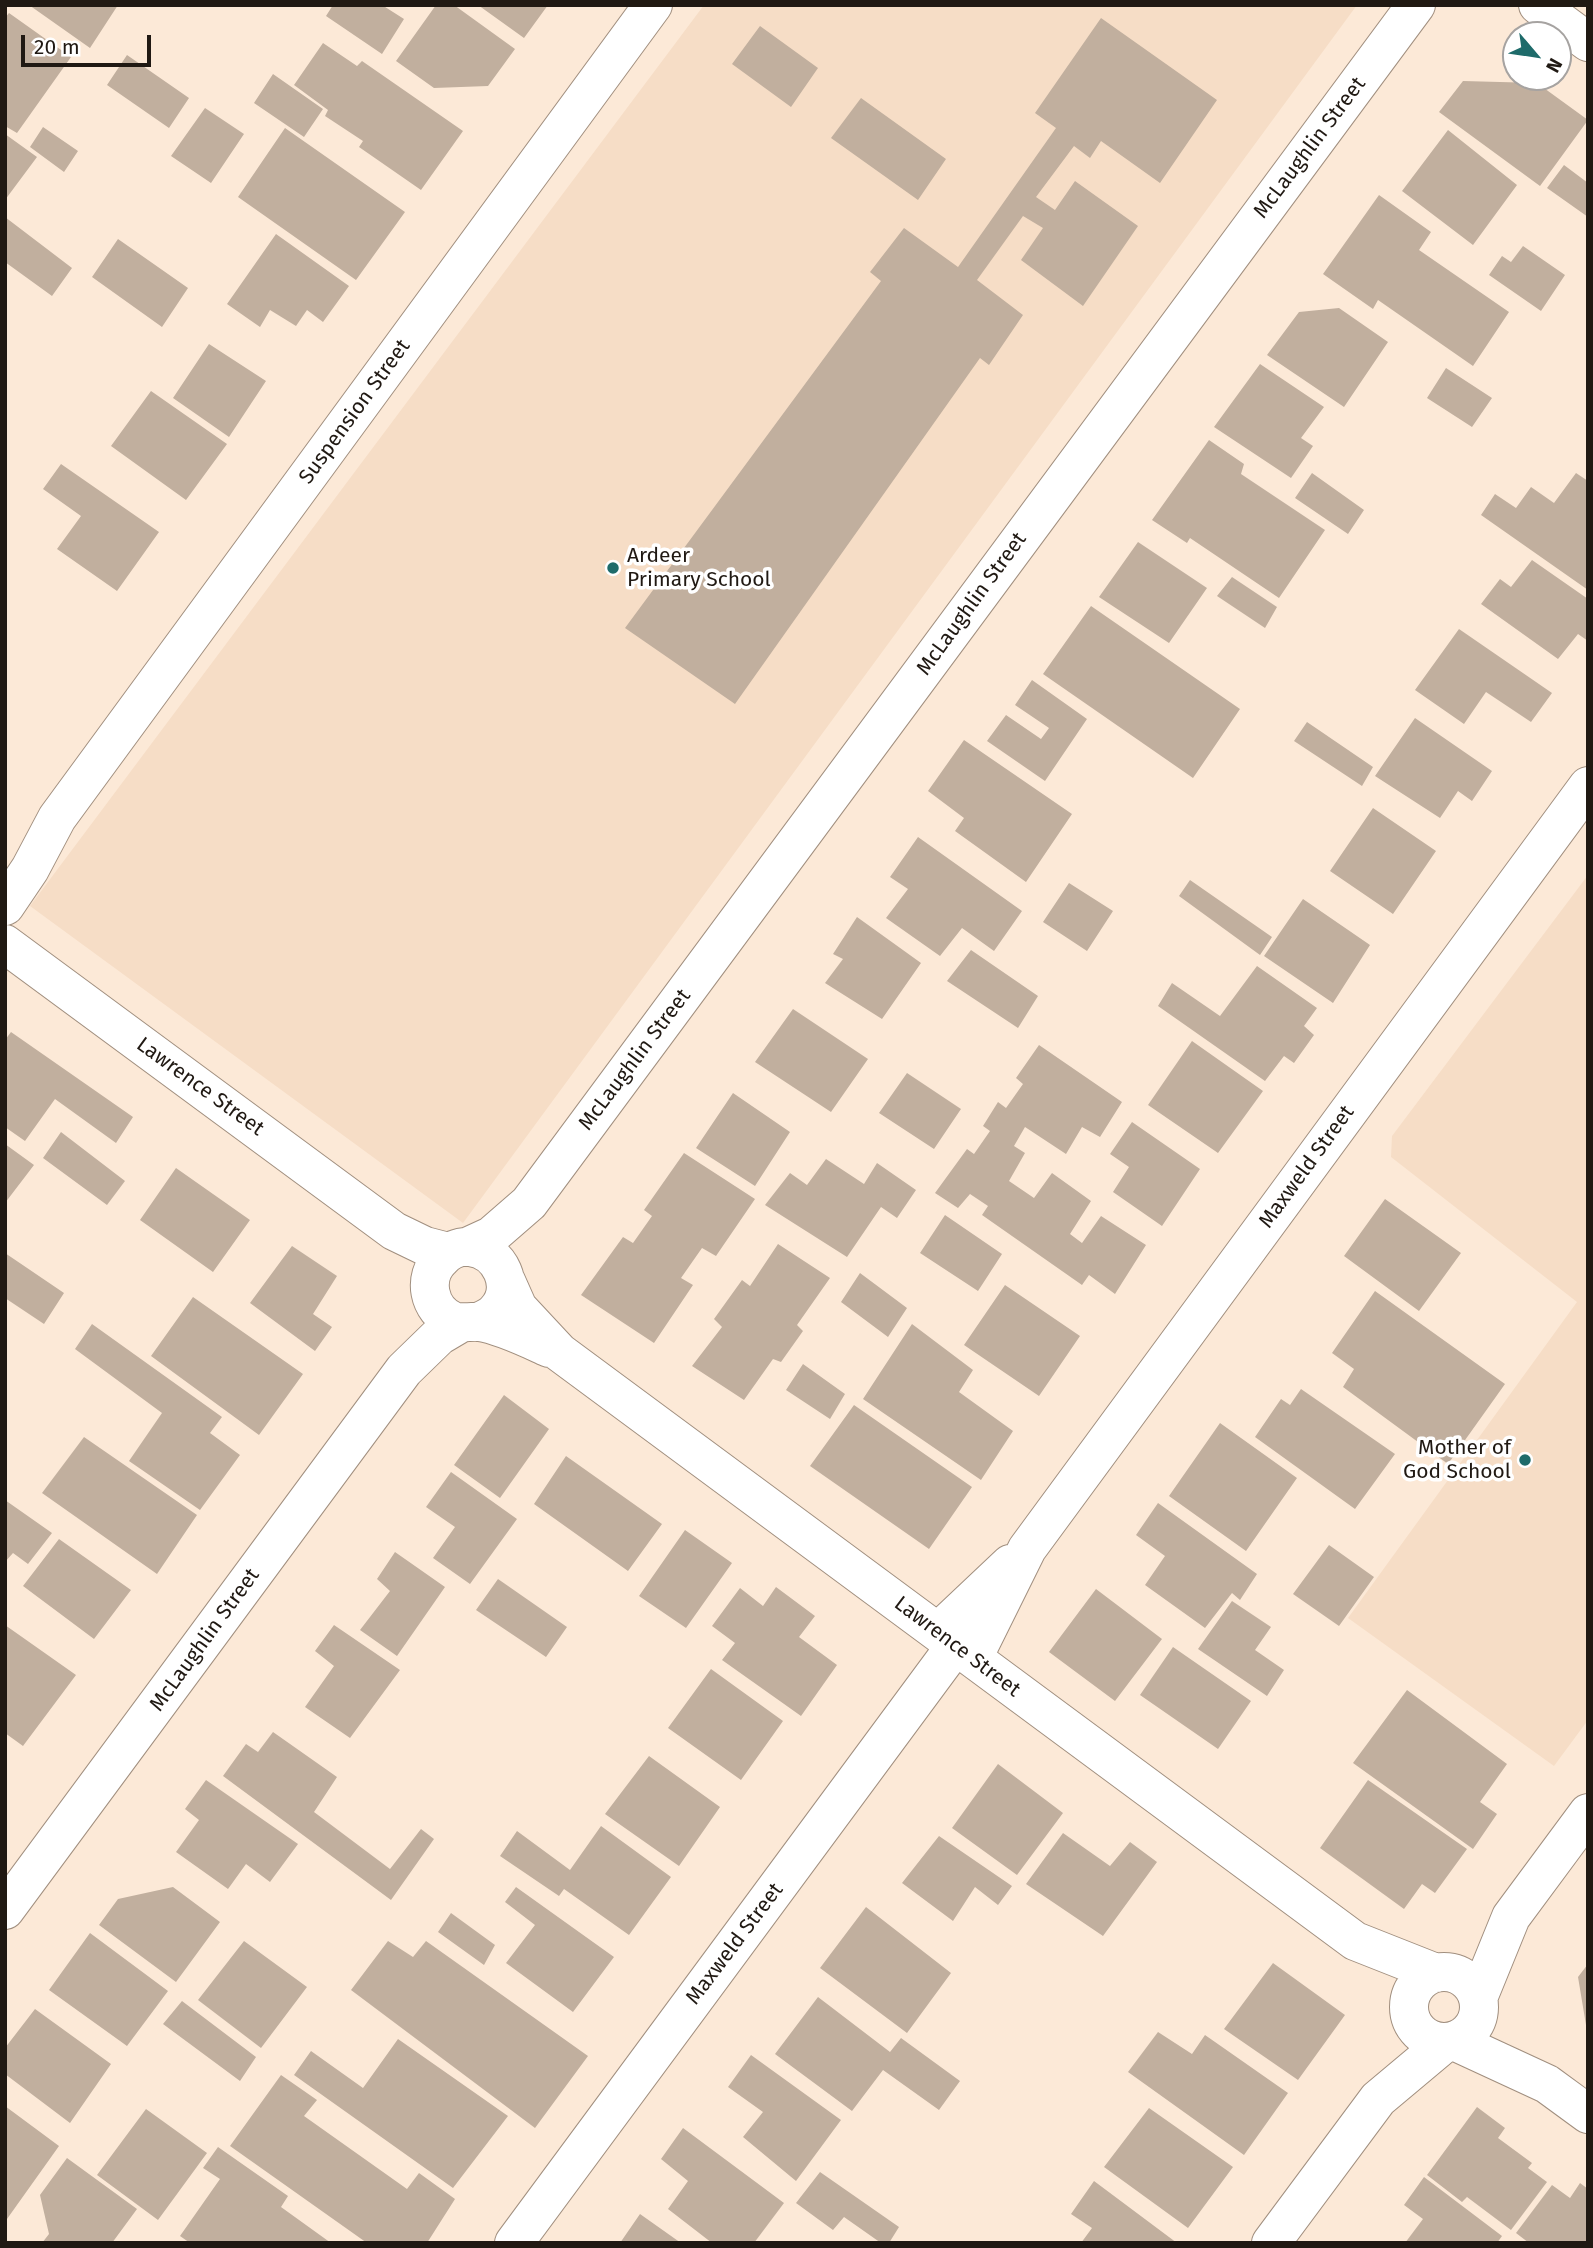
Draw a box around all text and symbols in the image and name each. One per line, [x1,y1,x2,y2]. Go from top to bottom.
scale bar [24,21,154,65]
north arrow [1502,21,1572,91]
text: 20 m [34,34,80,60]
text: N [1541,54,1567,77]
street label: McLaughlin Street [1249,72,1371,224]
street label: Suspension Street [294,335,416,489]
street label: McLaughlin Street [912,528,1032,680]
place label: Ardeer Primary School [627,543,771,593]
marker: Ardeer Primary School [605,560,621,576]
street label: McLaughlin Street [574,984,696,1136]
street label: Lawrence Street [131,1032,269,1142]
street label: Maxweld Street [1254,1101,1360,1233]
place label: Mother of God School [1403,1435,1511,1485]
marker: Mother of God School [1517,1452,1533,1468]
street label: McLaughlin Street [145,1564,265,1716]
street label: Lawrence Street [889,1591,1025,1703]
street label: Maxweld Street [681,1878,789,2010]

